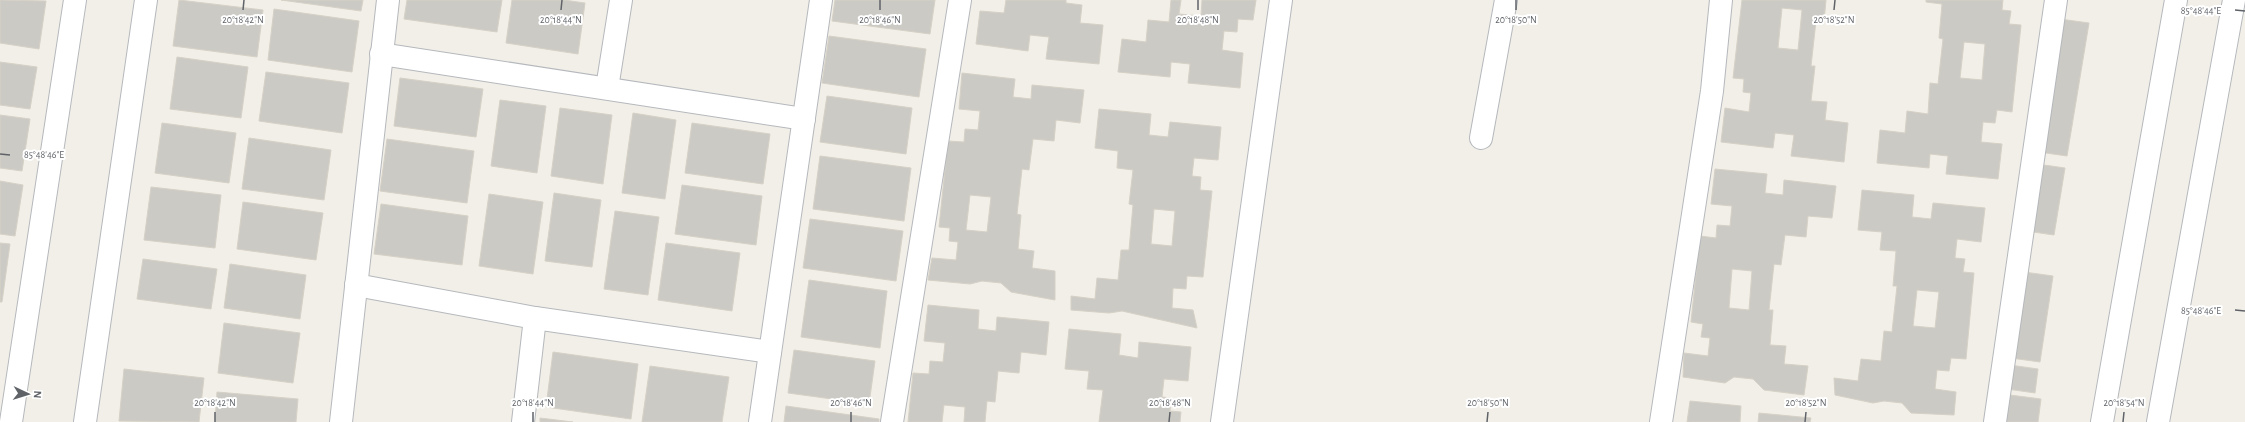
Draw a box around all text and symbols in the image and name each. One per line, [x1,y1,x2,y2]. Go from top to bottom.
text: 85°48'44"E [2181,6,2221,16]
text: 20°18'42"N [222,15,264,25]
text: 20°18'44"N [540,15,582,25]
text: 20°18'46"N [859,15,901,25]
text: 20°18'48"N [1177,15,1219,25]
text: 20°18'50"N [1495,15,1537,25]
text: 20°18'52"N [1814,15,1854,25]
text: 85°48'46"E [24,150,64,160]
text: 85°48'46"E [2181,306,2221,316]
north arrow [8,374,48,414]
text: N [32,390,43,399]
text: 20°18'42"N [194,398,236,408]
text: 20°18'44"N [512,398,554,408]
text: 20°18'46"N [830,398,872,408]
text: 20°18'48"N [1149,398,1191,408]
text: 20°18'50"N [1467,398,1509,408]
text: 20°18'52"N [1786,398,1826,408]
text: 20°18'54"N [2103,398,2145,408]

